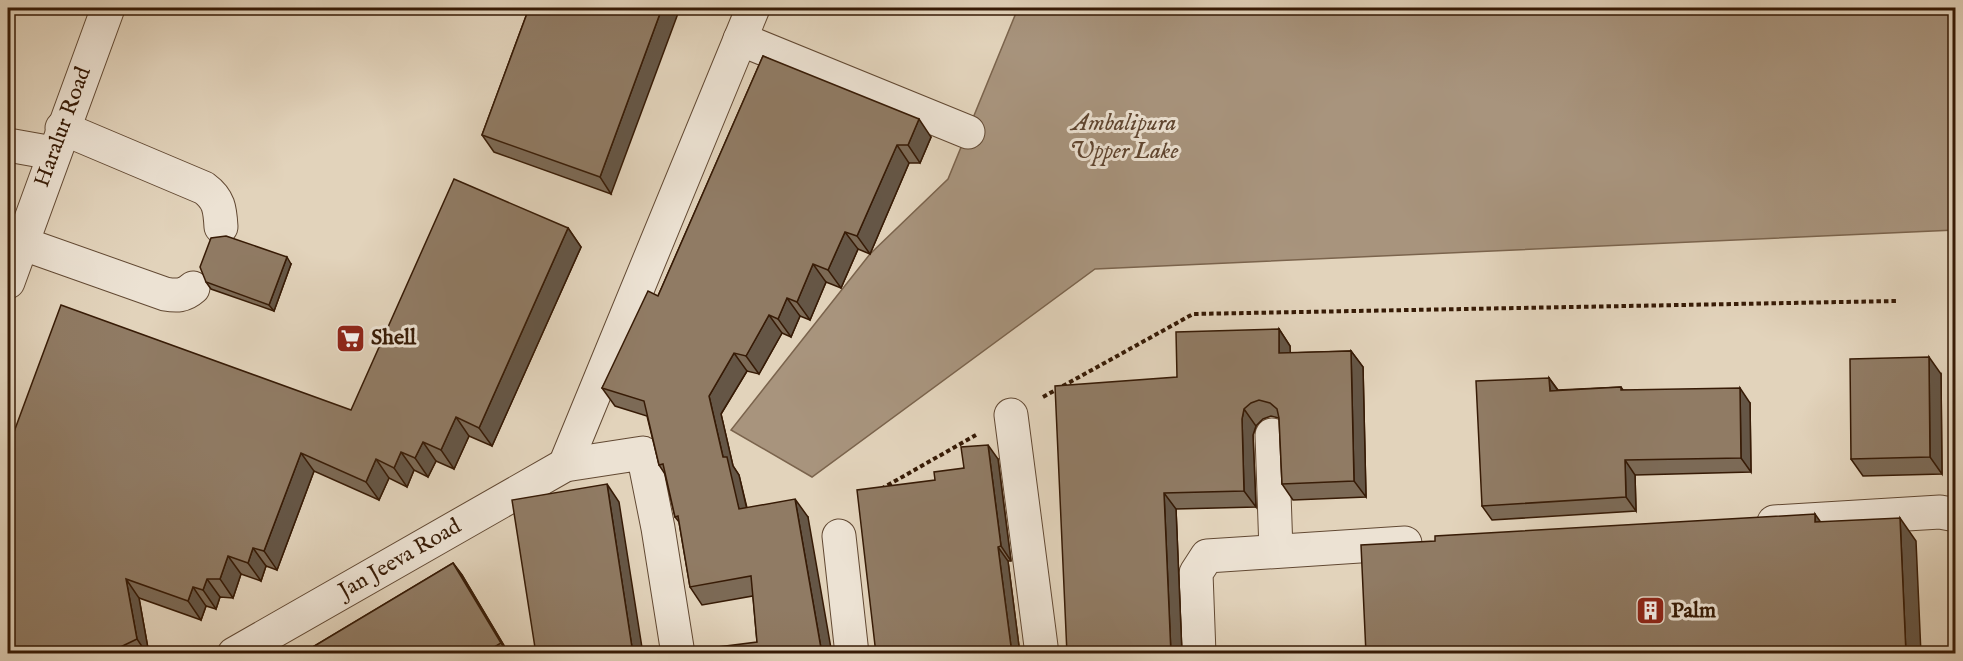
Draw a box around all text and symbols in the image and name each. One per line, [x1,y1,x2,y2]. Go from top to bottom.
street label: Haralur Road [28,63,98,191]
water label: Ambalipura Upper Lake [1069,108,1178,167]
supermarket icon: Shell [334,322,366,354]
place label: Shell [371,324,417,352]
street label: Jan Jeeva Road [331,513,466,607]
building icon: Palm [1634,595,1666,627]
place label: Palm [1671,597,1716,625]

